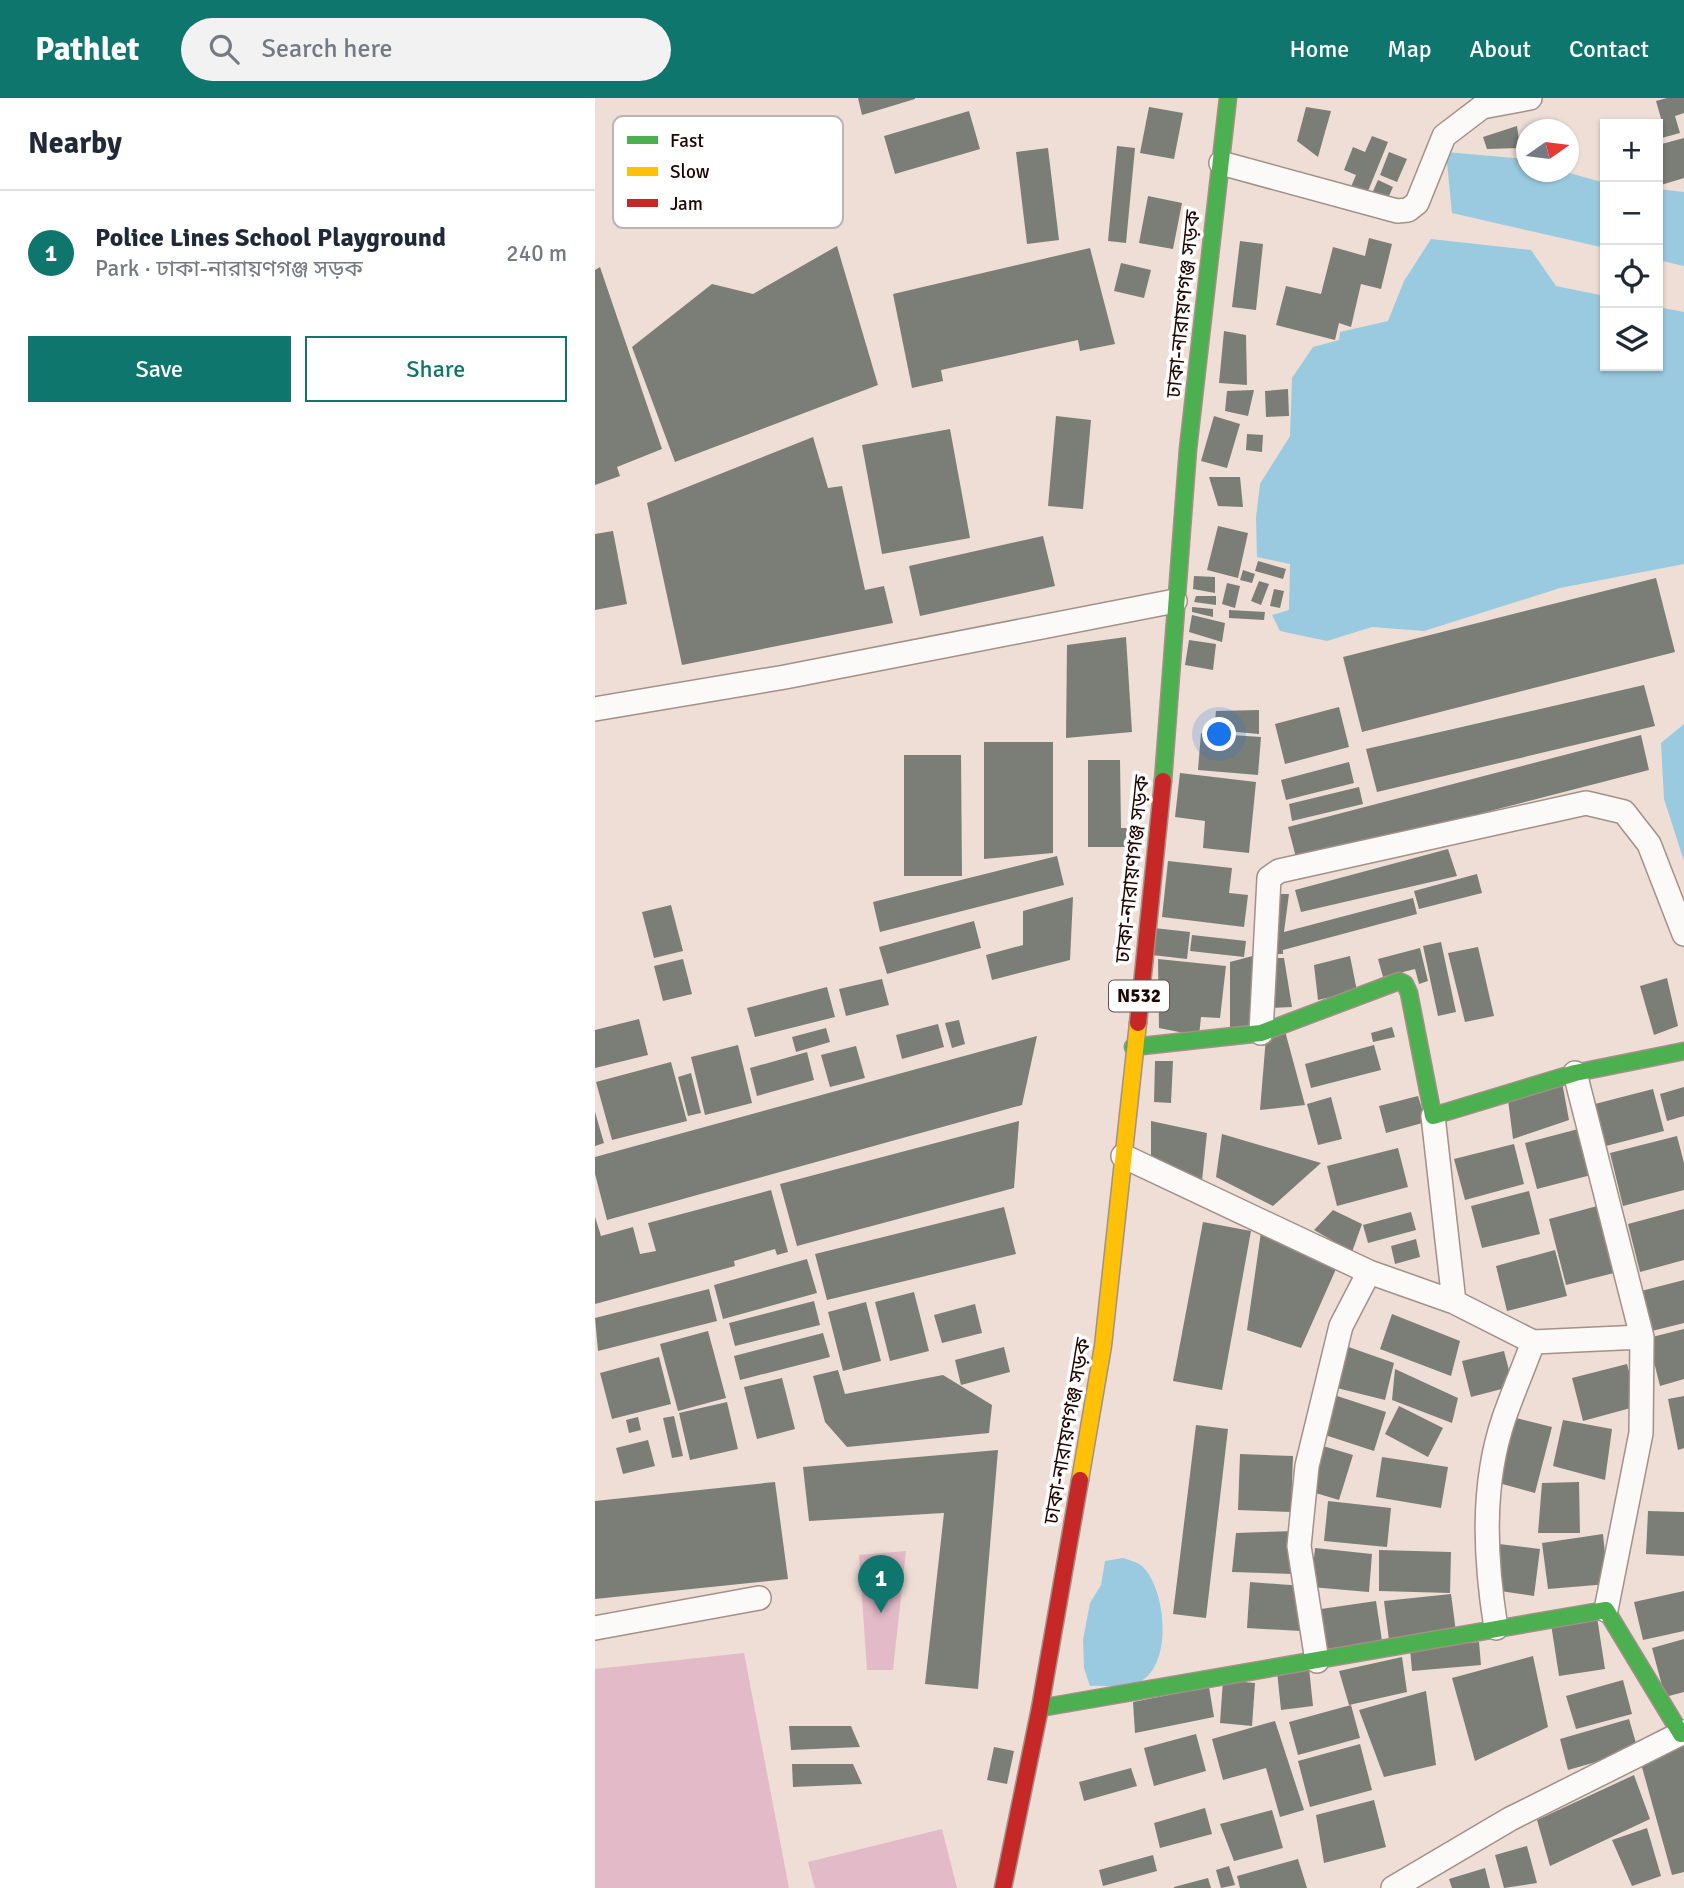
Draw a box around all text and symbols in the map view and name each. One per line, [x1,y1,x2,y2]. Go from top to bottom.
search box [181,18,671,81]
text: Pathlet [35,29,139,70]
icon: search [205,30,243,68]
text: Search here [261,33,393,65]
text: Home [1289,34,1349,64]
text: Map [1387,34,1432,64]
text: About [1470,34,1531,64]
text: Contact [1569,34,1649,64]
legend [613,116,843,228]
north arrow [1516,119,1579,182]
map controls [1600,119,1663,371]
button: + [1600,119,1663,182]
text: Nearby [28,125,122,162]
text: Fast [670,129,704,153]
text: Slow [670,160,710,184]
button: − [1600,182,1663,245]
text: Jam [670,192,703,216]
street label: ঢাকা-নারায়ণগঞ্জ সড়ক [1160,208,1206,400]
text: Police Lines School Playground [95,222,446,254]
text: 1 [45,239,57,268]
text: 240 m [506,239,567,268]
button: locate [1600,245,1663,308]
text: Park · ঢাকা-নারায়ণগঞ্জ সড়ক [95,254,363,283]
button: layers [1600,308,1663,371]
button: Save [28,336,291,402]
button: Share [305,336,567,402]
your location [1202,717,1236,751]
street label: ঢাকা-নারায়ণগঞ্জ সড়ক [1109,773,1155,965]
road number: N532 [1109,980,1169,1012]
street label: ঢাকা-নারায়ণগঞ্জ সড়ক [1038,1335,1096,1527]
pin: 1 [858,1555,904,1613]

